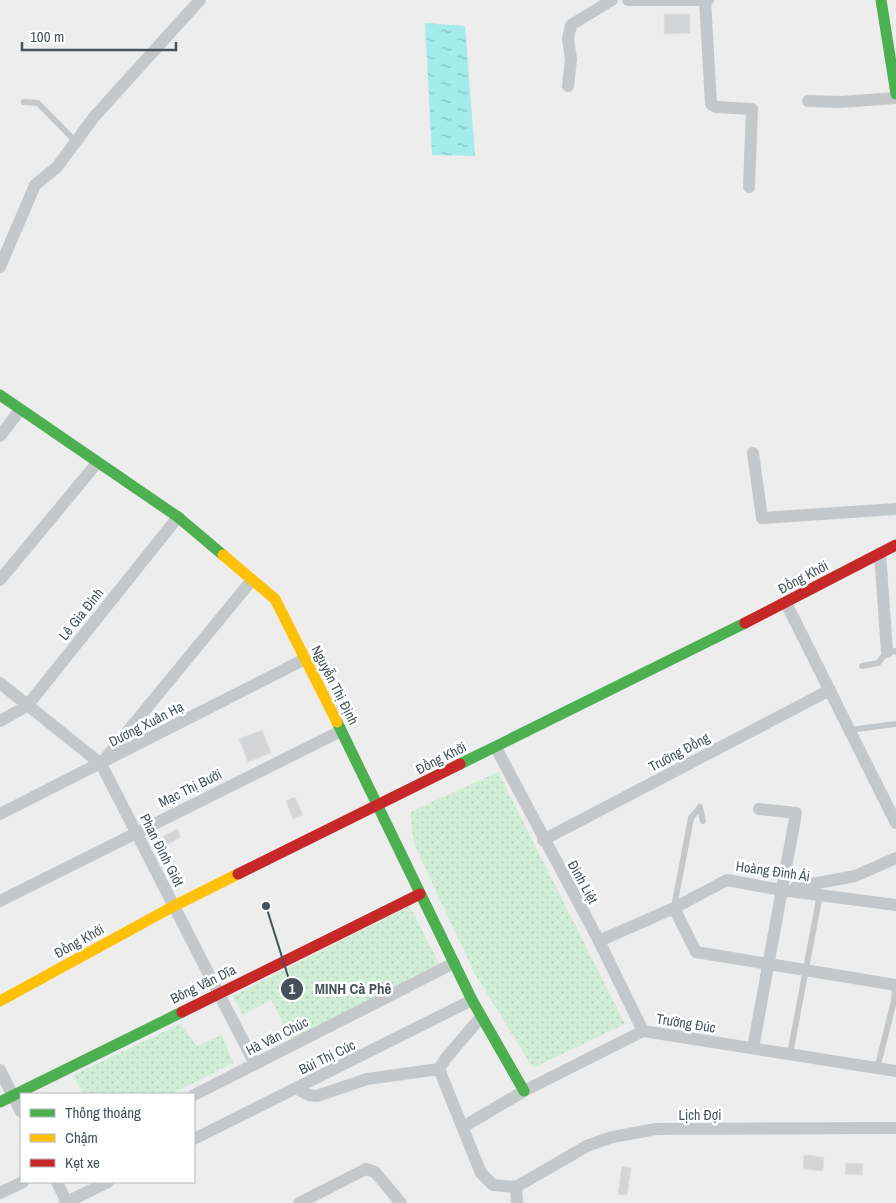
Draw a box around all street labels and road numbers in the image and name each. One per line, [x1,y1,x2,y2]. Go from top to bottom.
street label: Đồng Khởi [775,556,831,598]
street label: Lê Gia Đỉnh [55,584,107,644]
street label: Nguyễn Thị Định [307,642,363,728]
street label: Dương Xuân Hạ [106,697,187,751]
street label: Trường Đồng [645,728,713,776]
street label: Đồng Khởi [413,738,469,778]
street label: Mạc Thị Bưởi [155,765,225,811]
street label: Phan Đình Giót [136,811,188,889]
street label: Đinh Liệt [564,857,602,907]
street label: Hoàng Đình Ái [735,857,811,885]
street label: Đồng Khởi [51,920,107,962]
street label: Bông Văn Dĩa [167,960,239,1008]
street label: Trường Đúc [655,1009,717,1037]
street label: Hà Văn Chúc [243,1013,311,1059]
street label: Bùi Thị Cúc [296,1036,358,1078]
street label: Lịch Đợi [679,1106,721,1124]

